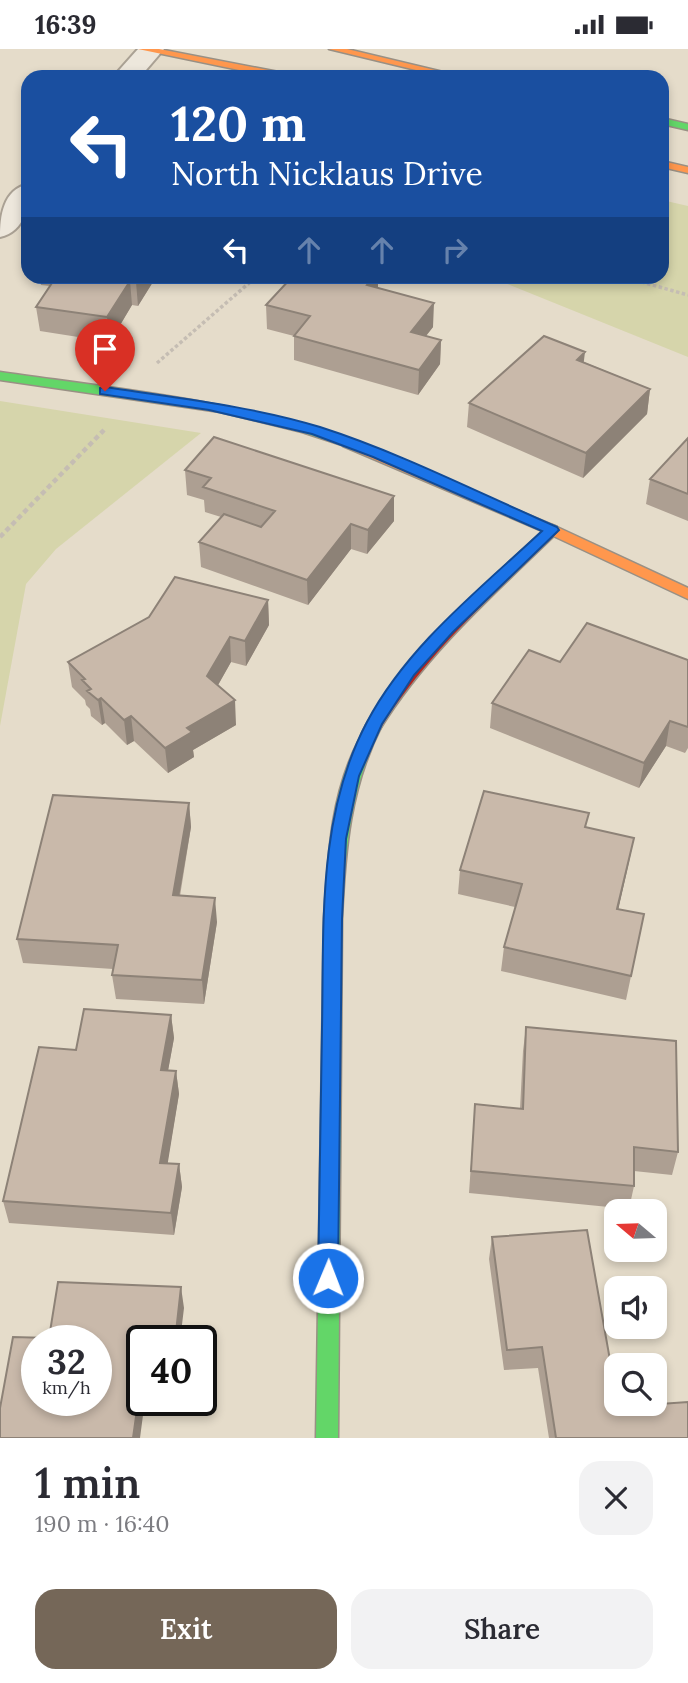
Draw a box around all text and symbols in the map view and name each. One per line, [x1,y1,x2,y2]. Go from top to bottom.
text: 16:39 [35,8,97,41]
text: 120 m [171,92,306,154]
icon: left [56,98,147,189]
text: North Nicklaus Drive [171,153,483,194]
icon: left [217,231,255,269]
icon: ahead [290,231,328,269]
icon: ahead [363,231,401,269]
icon: right [436,231,474,269]
pin [75,319,135,391]
icon: arrive [86,330,124,368]
north arrow [604,1199,667,1262]
map controls [604,1199,667,1416]
position arrow [291,1241,365,1315]
button: sound [604,1276,667,1339]
speed limit sign: 40 [126,1325,217,1416]
text: 32 [47,1339,86,1384]
button: search [604,1353,667,1416]
text: km/h [42,1376,91,1399]
text: 1 min [35,1456,140,1510]
button: close [579,1461,653,1535]
text: 190 m · 16:40 [35,1509,170,1538]
button: Exit [35,1589,337,1669]
button: Share [351,1589,653,1669]

